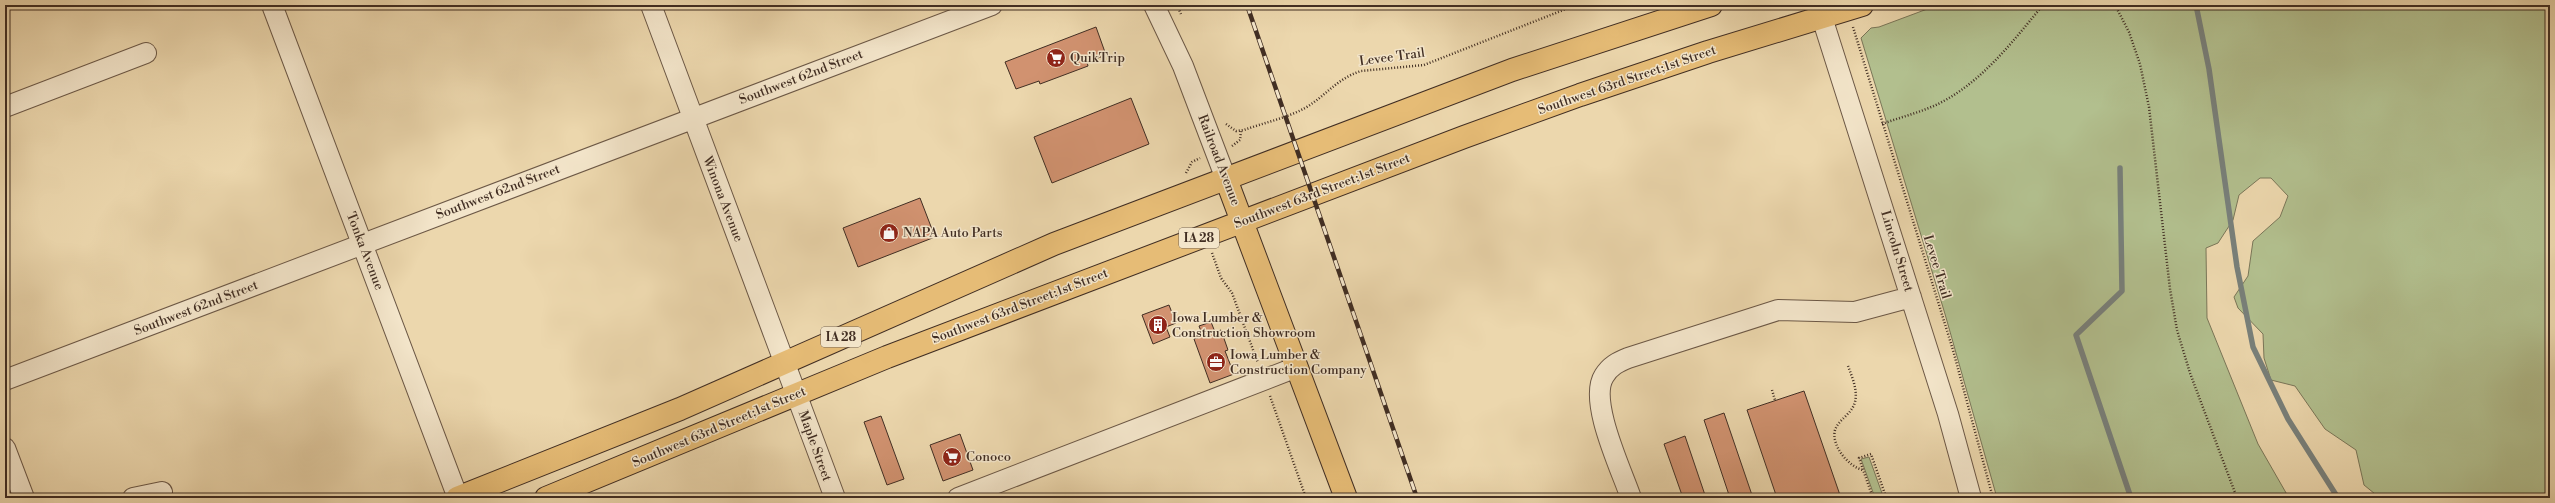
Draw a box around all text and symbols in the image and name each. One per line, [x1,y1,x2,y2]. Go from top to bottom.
street label: Southwest 63rd Street;1st Street [1536,42,1718,118]
street label: Levee Trail [1358,44,1426,70]
street label: Southwest 62nd Street [737,46,866,108]
supermarket icon: QuikTrip [1045,47,1067,69]
place label: QuikTrip [1070,50,1125,66]
street label: Railroad Avenue [1194,112,1244,208]
street label: Southwest 63rd Street;1st Street [1232,150,1413,232]
street label: Winona Avenue [699,153,747,245]
street label: Southwest 62nd Street [434,161,563,223]
street label: Lincoln Street [1877,208,1917,294]
street label: Tonka Avenue [343,210,387,293]
shop icon: NAPA Auto Parts [878,222,900,244]
place label: NAPA Auto Parts [903,225,1003,241]
road number: IA 28 [1179,228,1219,248]
street label: Levee Trail [1920,233,1954,301]
street label: Southwest 63rd Street;1st Street [930,265,1111,347]
street label: Southwest 62nd Street [132,277,261,339]
place label: Iowa Lumber & Construction Showroom [1172,310,1316,341]
building icon: Iowa Lumber & Construction Showroom [1147,314,1169,336]
road number: IA 28 [821,327,861,347]
place label: Iowa Lumber & Construction Company [1230,347,1367,378]
office icon: Iowa Lumber & Construction Company [1205,351,1227,373]
street label: Southwest 63rd Street;1st Street [630,383,809,471]
street label: Maple Street [795,409,835,484]
supermarket icon: Conoco [941,446,963,468]
place label: Conoco [966,449,1011,465]

